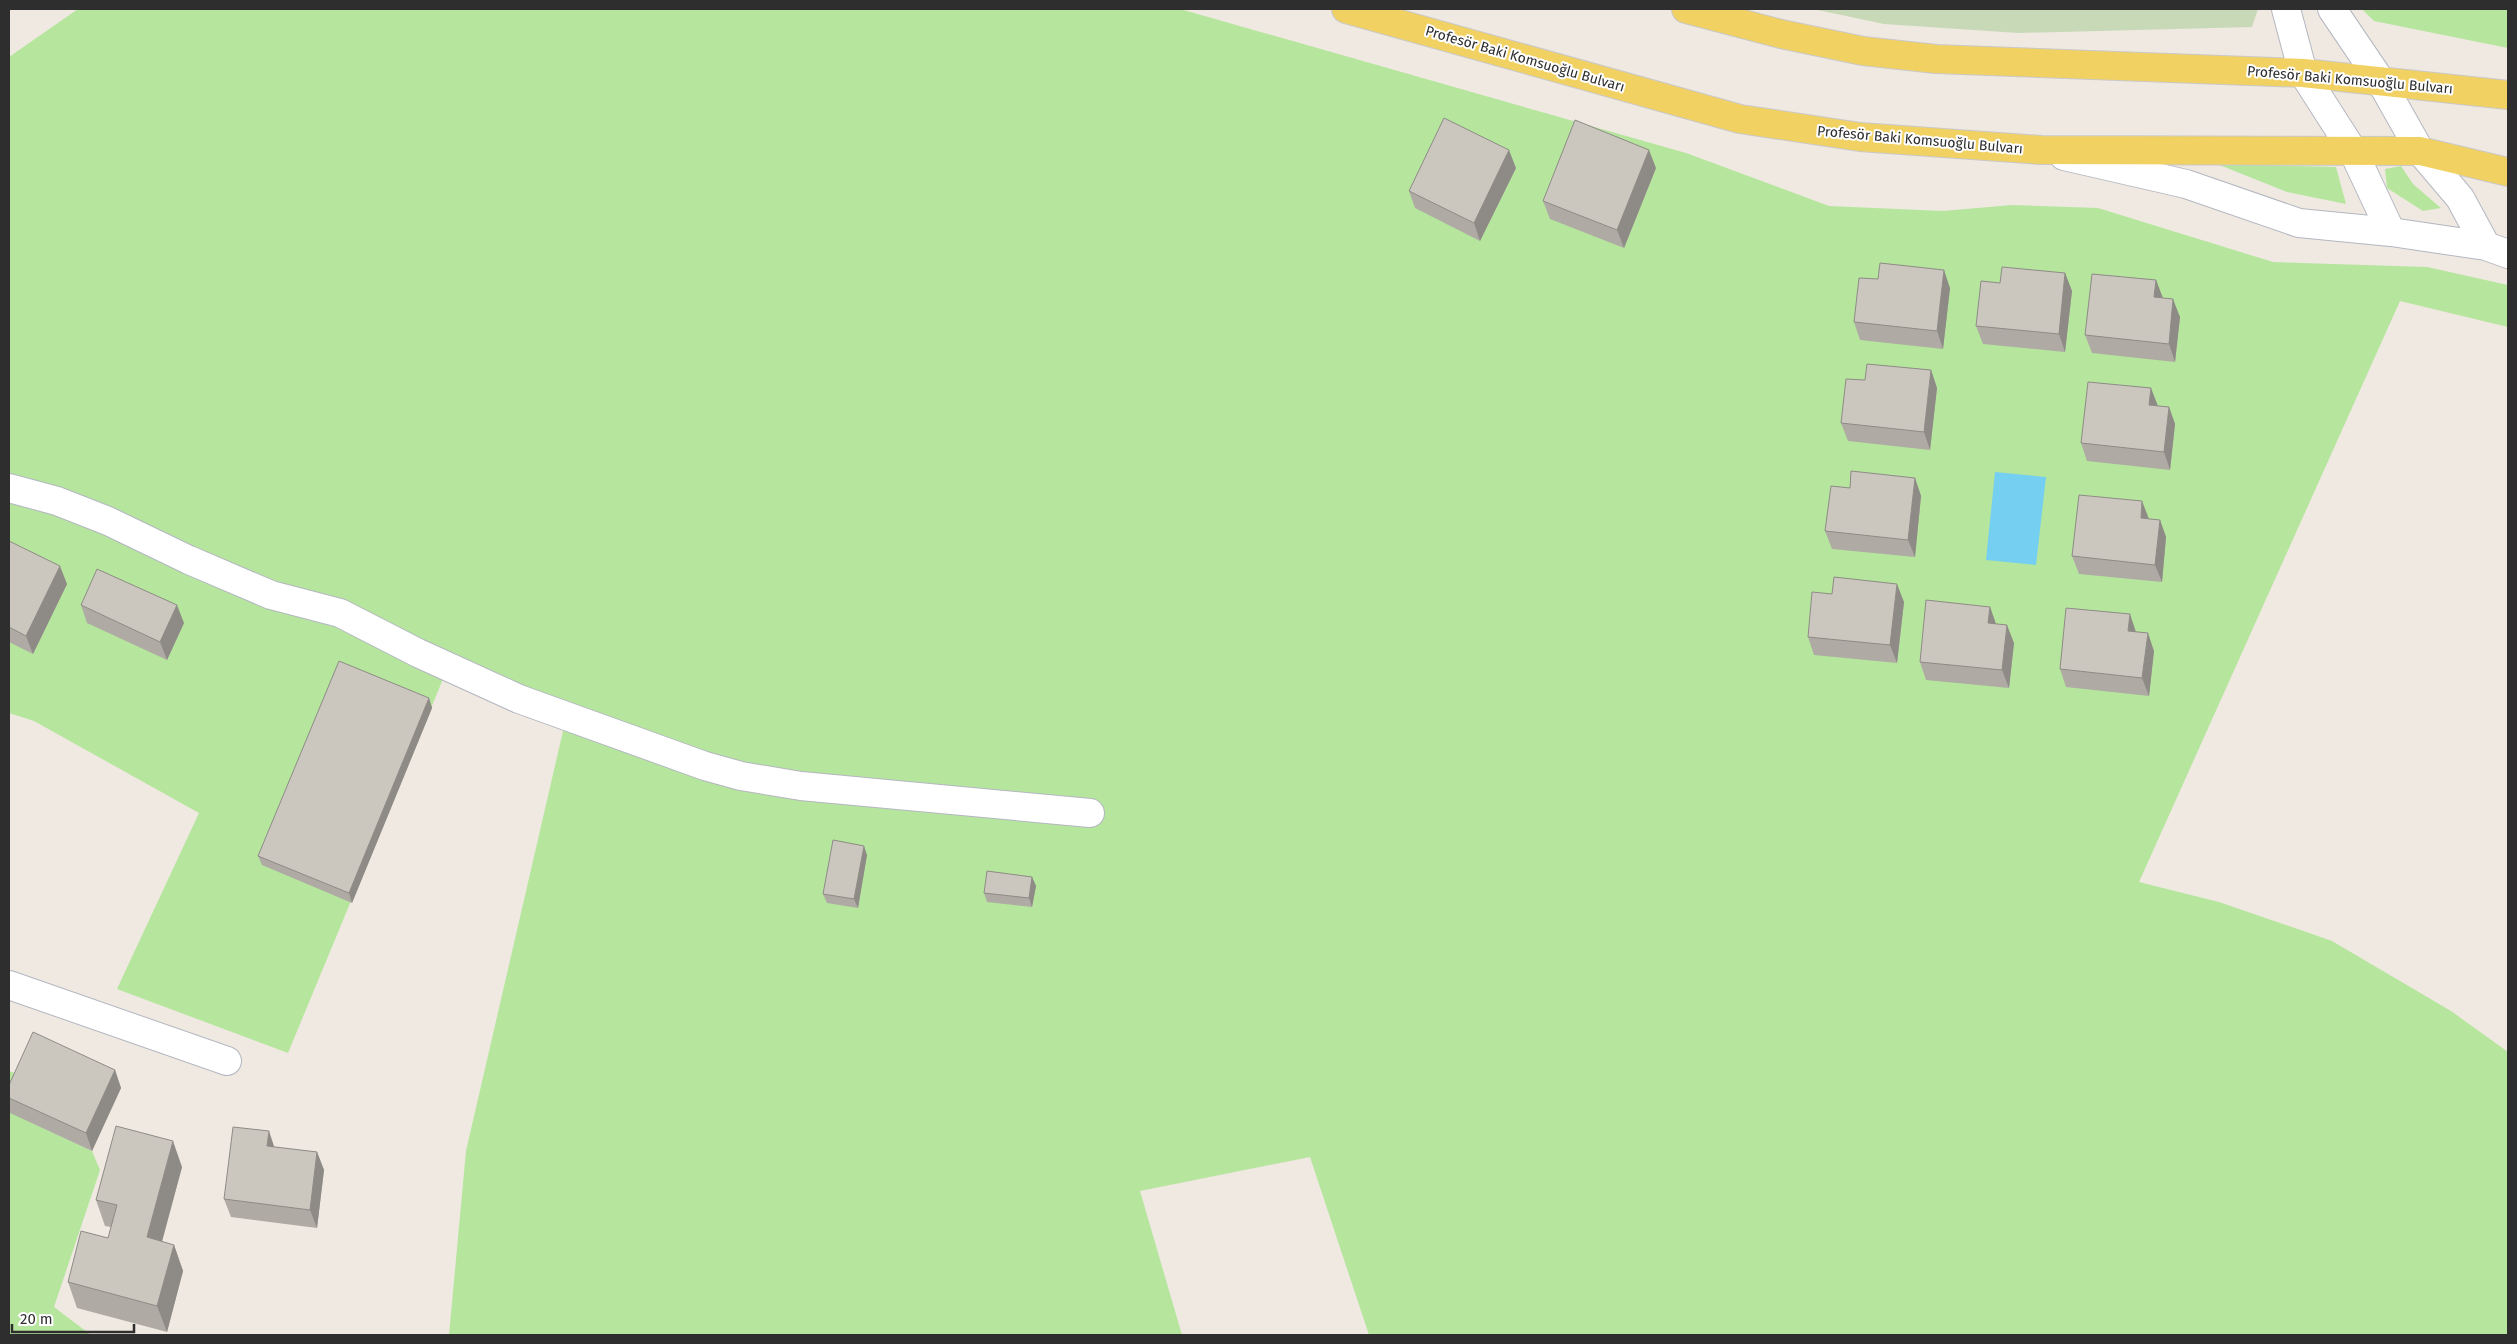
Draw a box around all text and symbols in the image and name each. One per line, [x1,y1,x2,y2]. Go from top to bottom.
street label: Profesör Baki Komsuoğlu Bulvarı [1423,22,1627,96]
street label: Profesör Baki Komsuoğlu Bulvarı [2246,63,2454,97]
street label: Profesör Baki Komsuoğlu Bulvarı [1816,123,2024,157]
scale bar [12,1302,135,1334]
text: 20 m [20,1310,53,1328]

